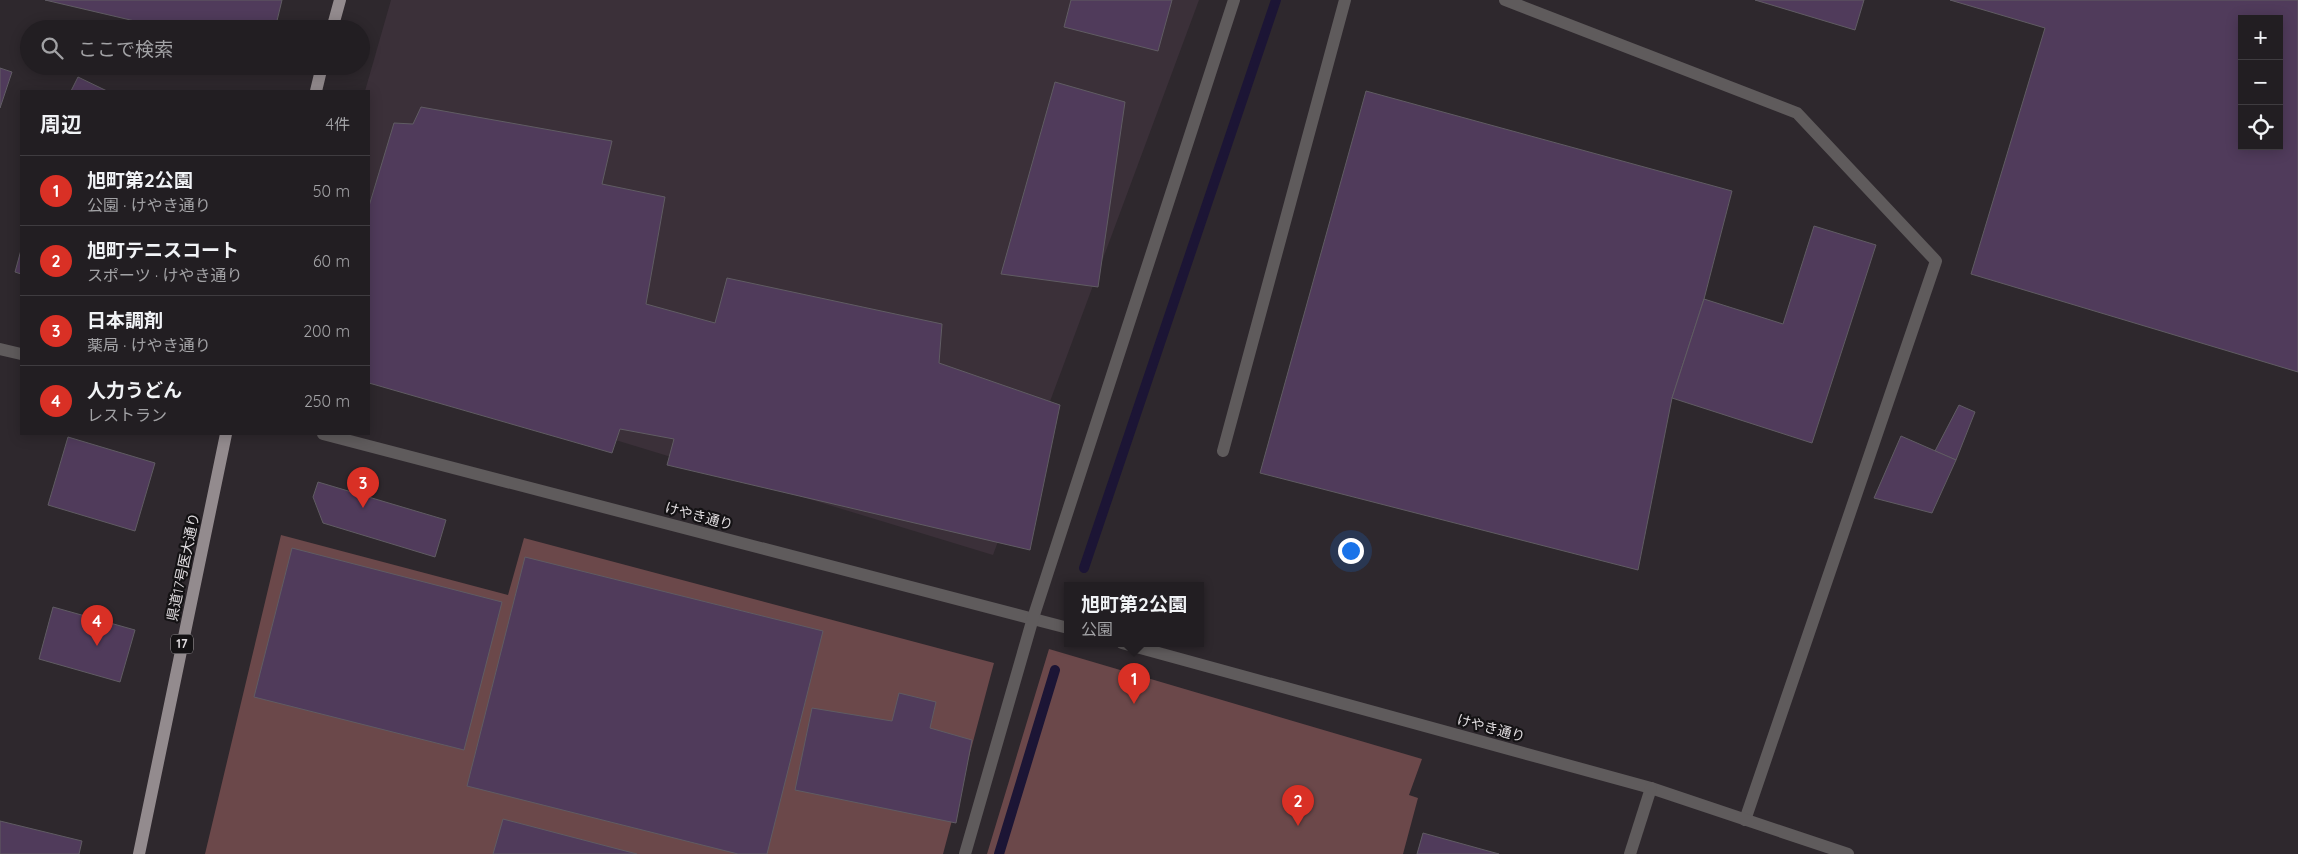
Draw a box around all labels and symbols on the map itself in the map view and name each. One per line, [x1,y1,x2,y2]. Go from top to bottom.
pin: 3 [347,467,379,508]
street label: けやき通り [663,498,735,534]
street label: 県道17号医大通り [163,511,203,623]
your location [1338,538,1364,564]
pin: 4 [81,605,113,646]
road number: 17 [171,634,193,654]
pin: 1 [1118,663,1150,704]
street label: けやき通り [1455,710,1527,746]
pin: 2 [1282,785,1314,826]

